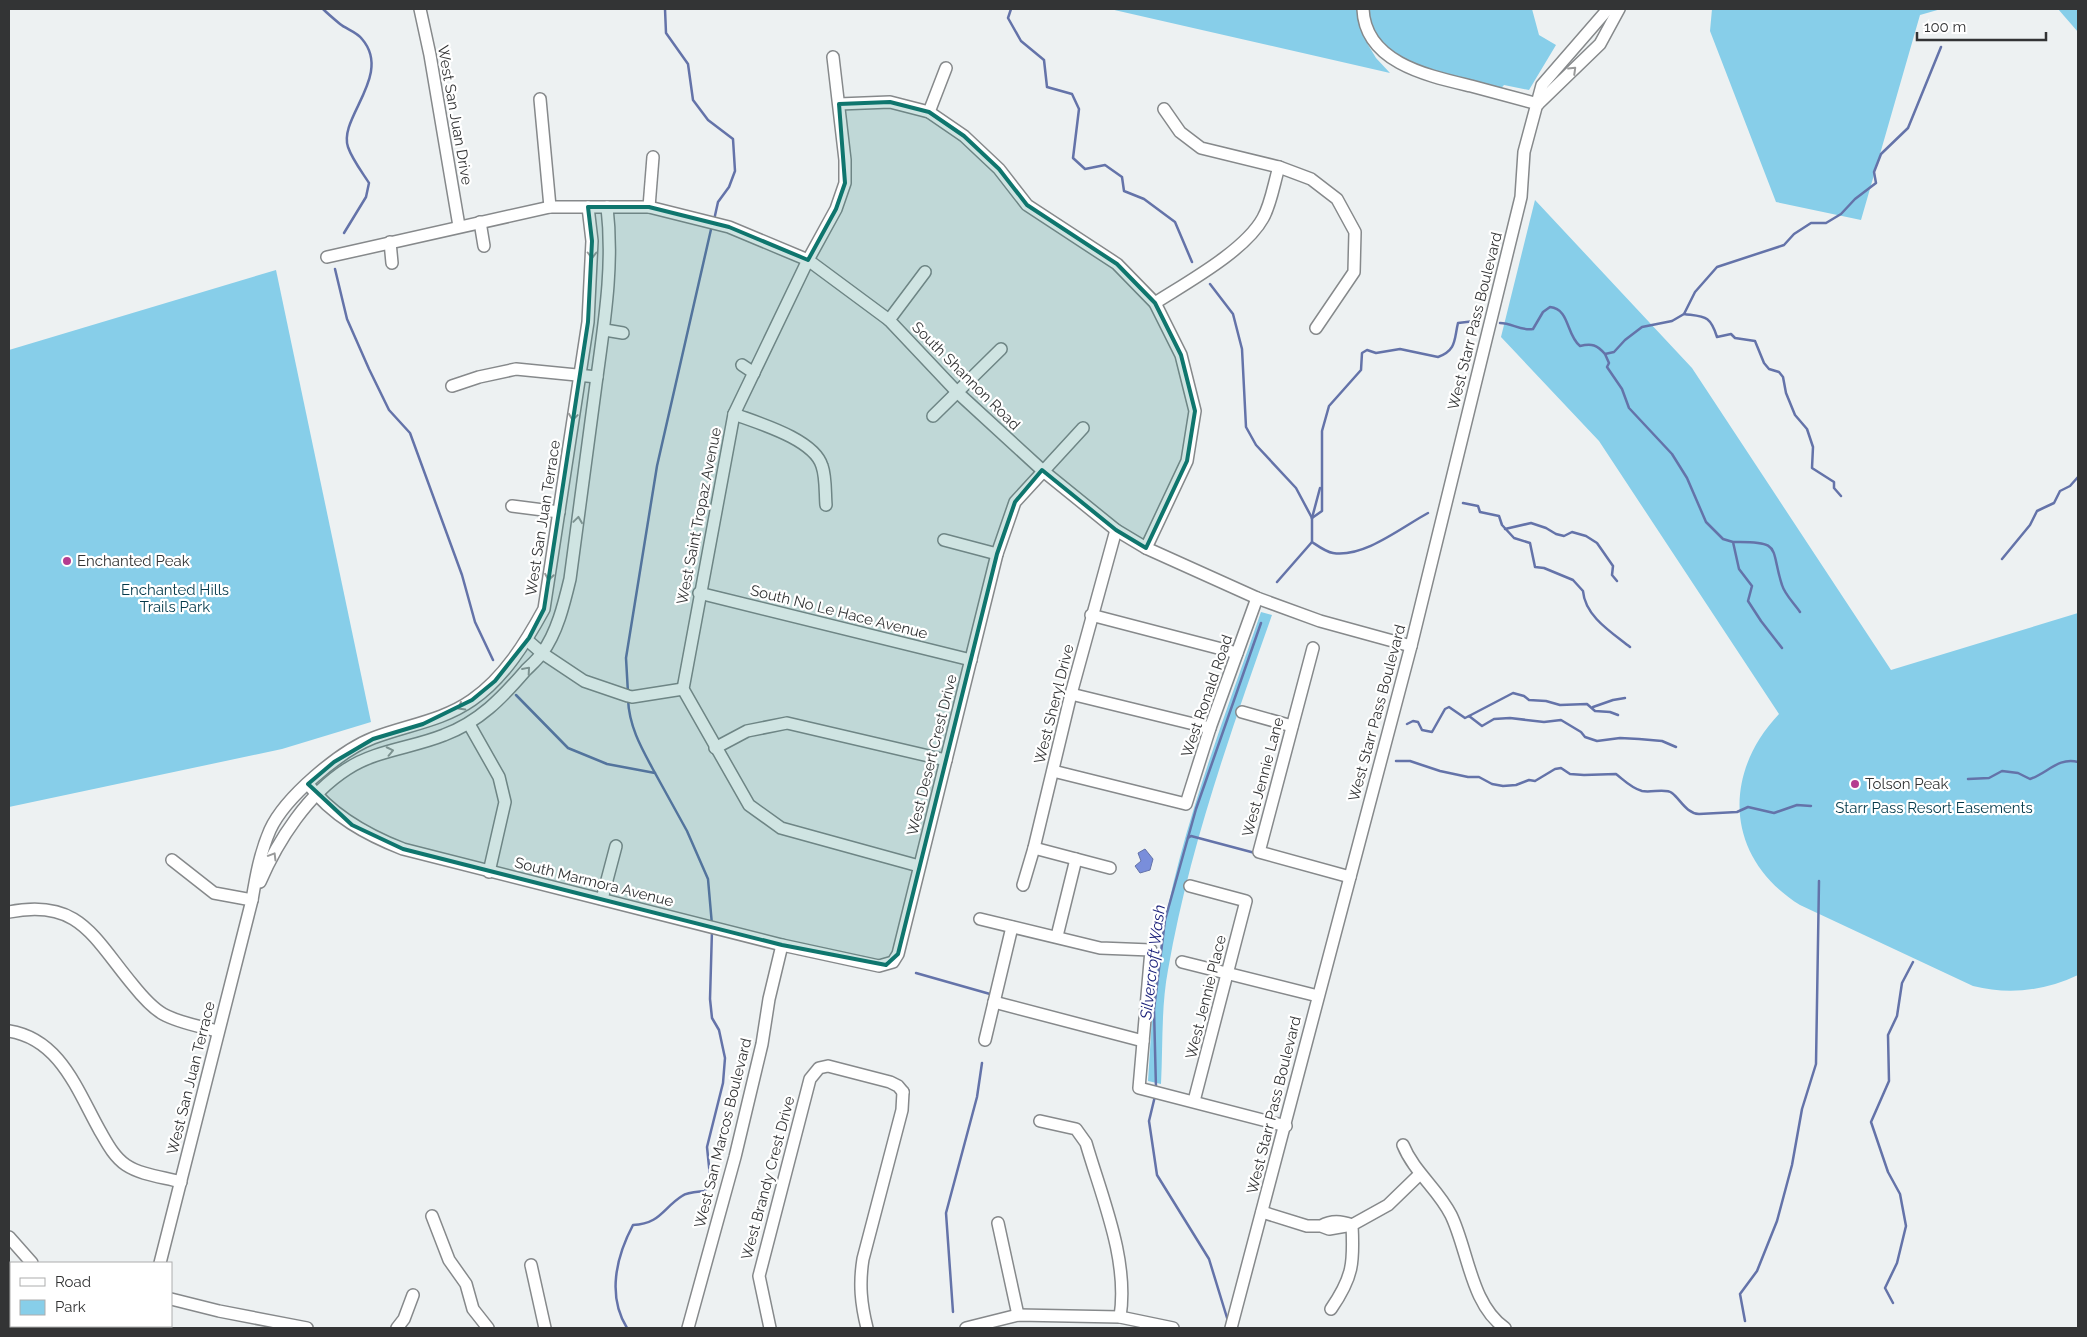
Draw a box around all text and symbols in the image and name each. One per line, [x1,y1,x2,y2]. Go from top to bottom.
scale bar [1917,10,2046,42]
text: 100 m [1924,18,1966,36]
street label: West San Juan Drive [434,44,476,186]
one-way arrow [1567,67,1576,76]
street label: West Starr Pass Boulevard [1444,230,1506,412]
one-way arrow [587,252,597,260]
street label: South Shannon Road [908,318,1024,434]
one-way arrow [568,413,579,421]
street label: West Saint Tropaz Avenue [673,426,725,606]
street label: West San Juan Terrace [522,439,564,597]
one-way arrow [572,515,583,523]
place label: Enchanted Peak [77,552,190,570]
marker: Enchanted Peak [61,555,73,567]
one-way arrow [545,573,555,582]
park label: Enchanted Hills Trails Park [121,581,229,616]
street label: South No Le Hace Avenue [748,581,930,643]
street label: West Starr Pass Boulevard [1345,623,1409,803]
street label: West Ronald Road [1178,632,1236,760]
street label: West Sheryl Drive [1030,642,1078,766]
one-way arrow [521,667,530,676]
street label: West Desert Crest Drive [903,672,961,837]
one-way arrow [457,700,466,710]
street label: West Jennie Lane [1238,715,1288,839]
one-way arrow [386,746,395,757]
place label: Tolson Peak [1865,775,1948,793]
marker: Tolson Peak [1849,778,1861,790]
park label: Starr Pass Resort Easements [1835,799,2033,817]
one-way arrow [266,852,276,861]
street label: South Marmora Avenue [513,854,676,911]
water label: Silvercroft Wash [1136,904,1169,1022]
street label: West Jennie Place [1182,933,1230,1061]
street label: West San Juan Terrace [163,999,219,1156]
street label: West Starr Pass Boulevard [1243,1014,1305,1196]
street label: West San Marcos Boulevard [691,1036,755,1230]
street label: West Brandy Crest Drive [737,1094,799,1262]
legend [10,1262,172,1327]
text: Road [55,1273,91,1291]
text: Park [55,1298,86,1316]

